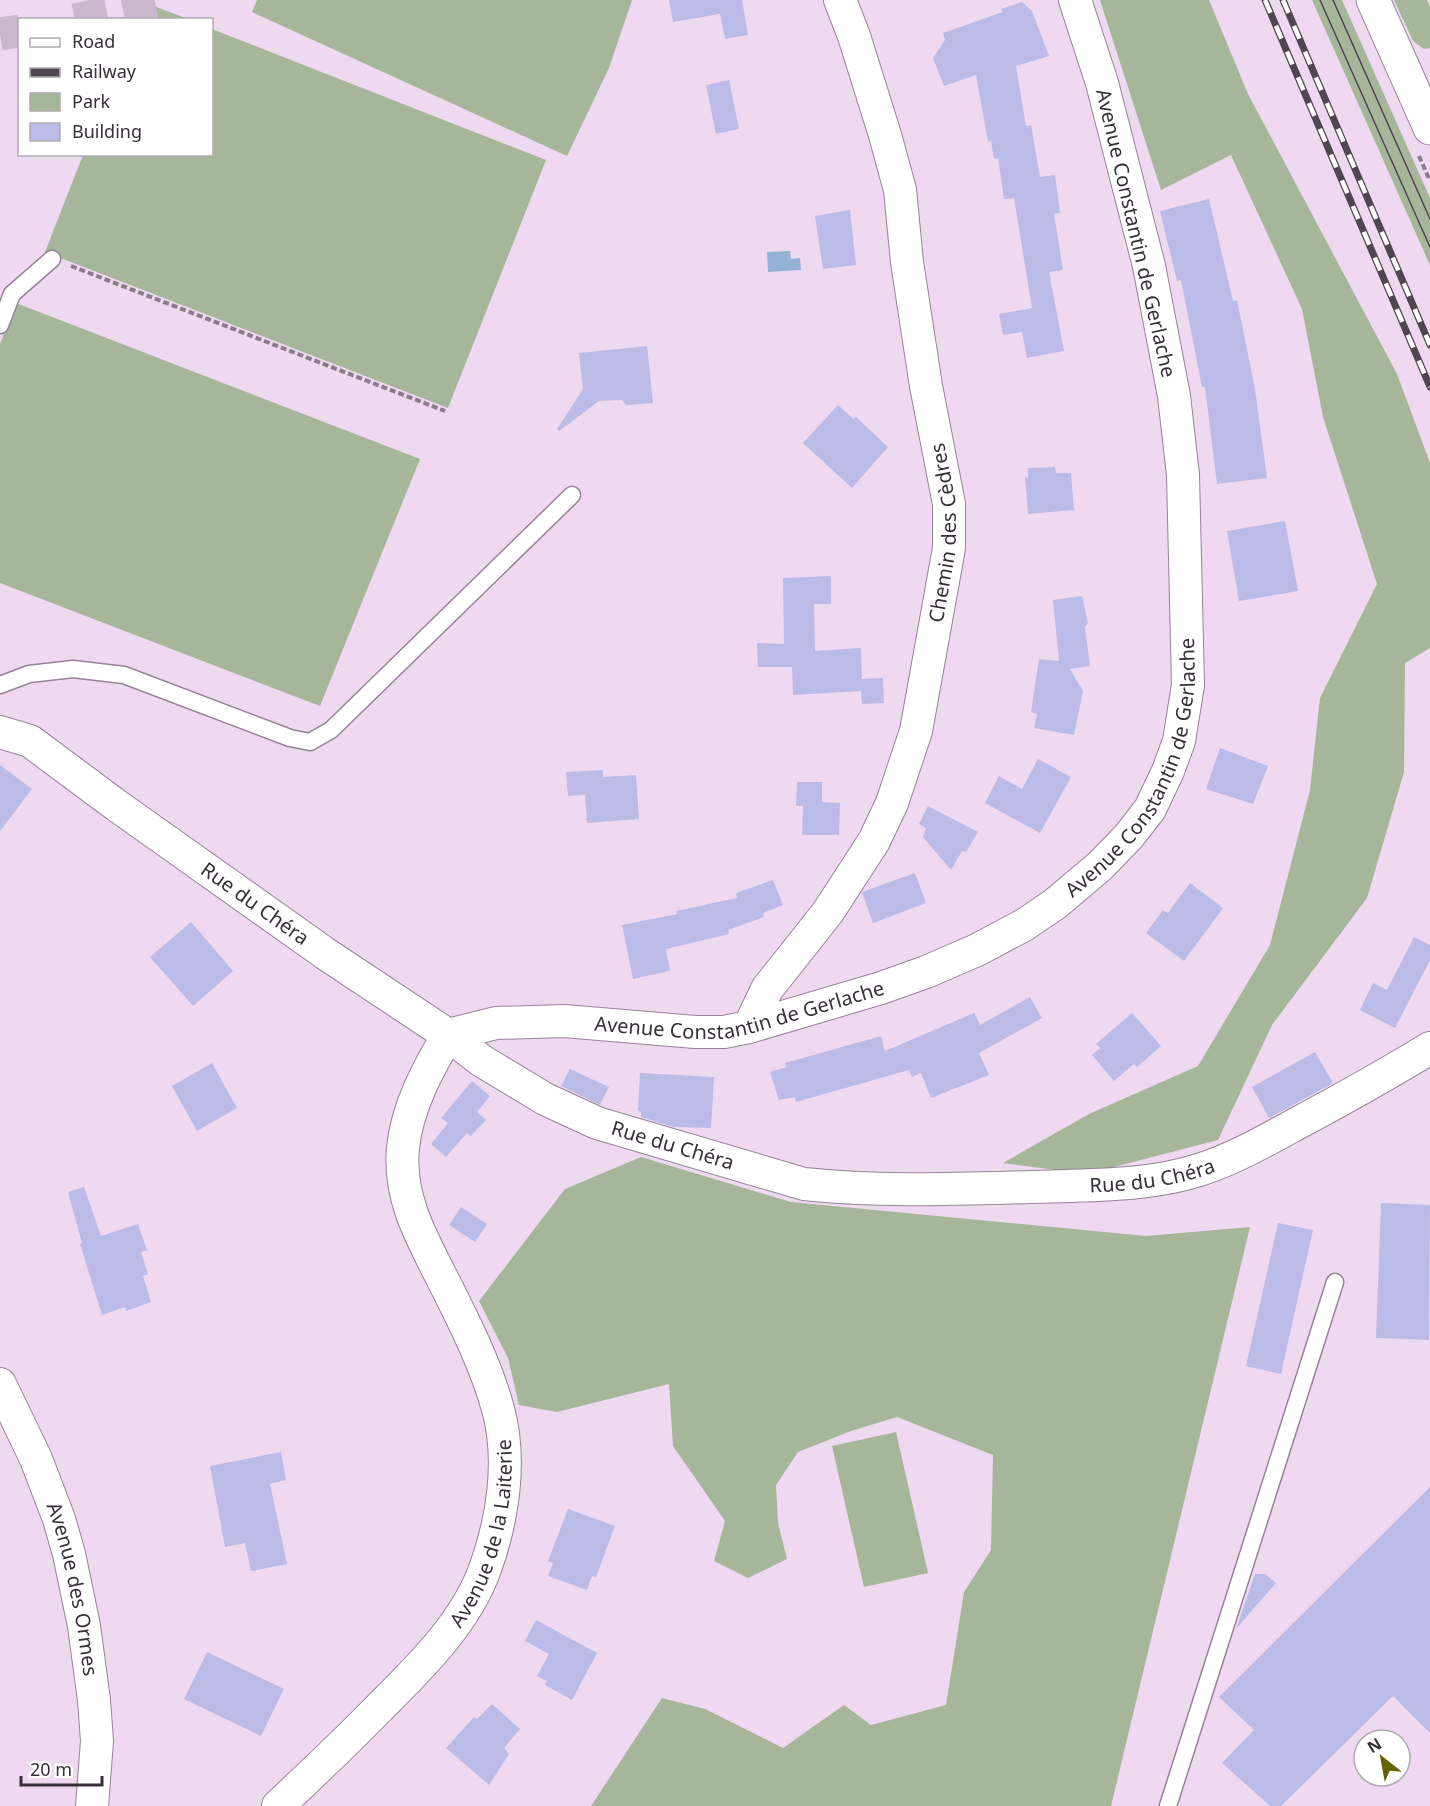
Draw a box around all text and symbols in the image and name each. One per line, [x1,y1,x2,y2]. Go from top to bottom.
legend [18,18,213,156]
text: Road [72,29,115,53]
text: Railway [72,59,137,83]
street label: Avenue Constantin de Gerlache [1090,86,1183,380]
text: Park [72,89,110,113]
text: Building [72,119,142,143]
street label: Chemin des Cèdres [922,441,962,624]
street label: Avenue Constantin de Gerlache [1059,638,1201,903]
street label: Rue du Chéra [196,856,315,951]
street label: Avenue Constantin de Gerlache [594,974,887,1045]
street label: Rue du Chéra [608,1114,737,1176]
street label: Rue du Chéra [1089,1152,1218,1198]
street label: Avenue de la Laiterie [443,1438,518,1632]
street label: Avenue des Ormes [41,1498,105,1678]
north arrow [1352,1728,1412,1788]
text: N [1363,1732,1386,1758]
scale bar [21,1749,102,1787]
text: 20 m [30,1757,72,1781]

